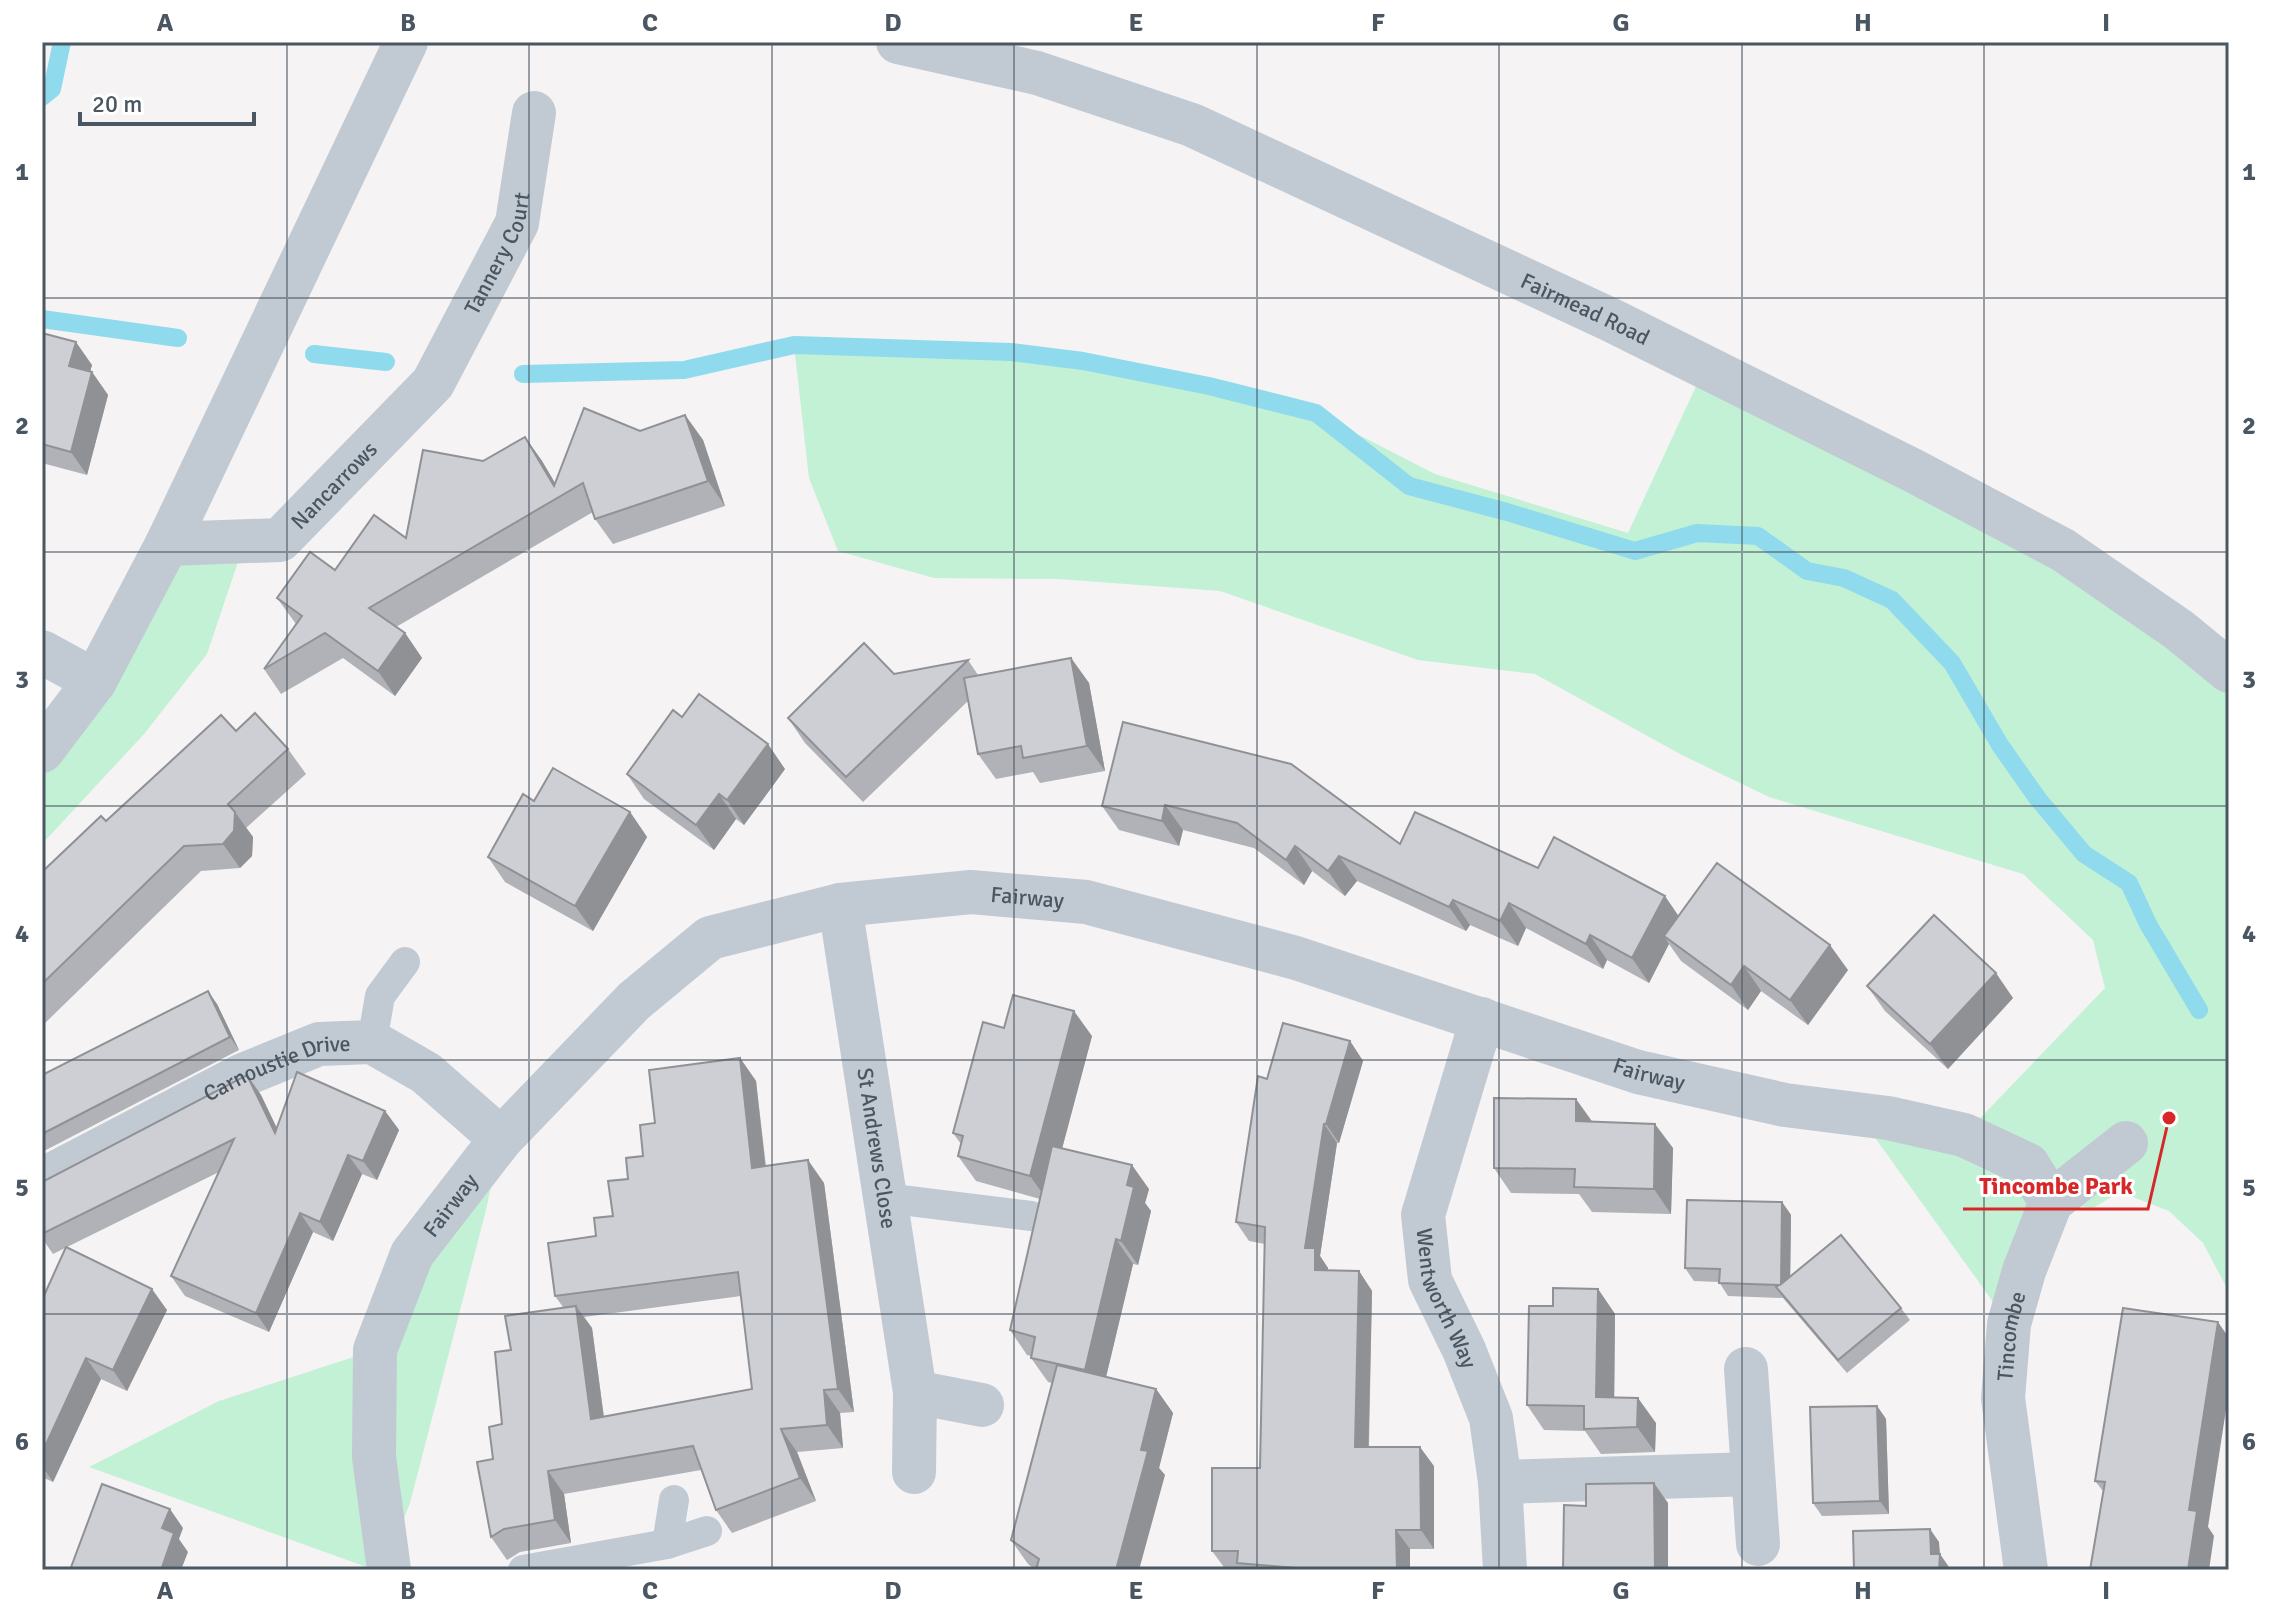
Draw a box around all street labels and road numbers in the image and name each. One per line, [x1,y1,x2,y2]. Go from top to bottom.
street label: Tannery Court [459,190,536,319]
street label: Fairmead Road [1517,267,1654,351]
street label: Nancarrows [285,436,383,535]
street label: Fairway [990,881,1066,914]
street label: Carnoustie Drive [199,1030,351,1107]
street label: Fairway [1609,1052,1688,1096]
street label: St Andrews Close [851,1066,903,1230]
street label: Fairway [417,1167,484,1242]
street label: Wentworth Way [1411,1227,1483,1373]
street label: Tincombe [1991,1288,2032,1382]

